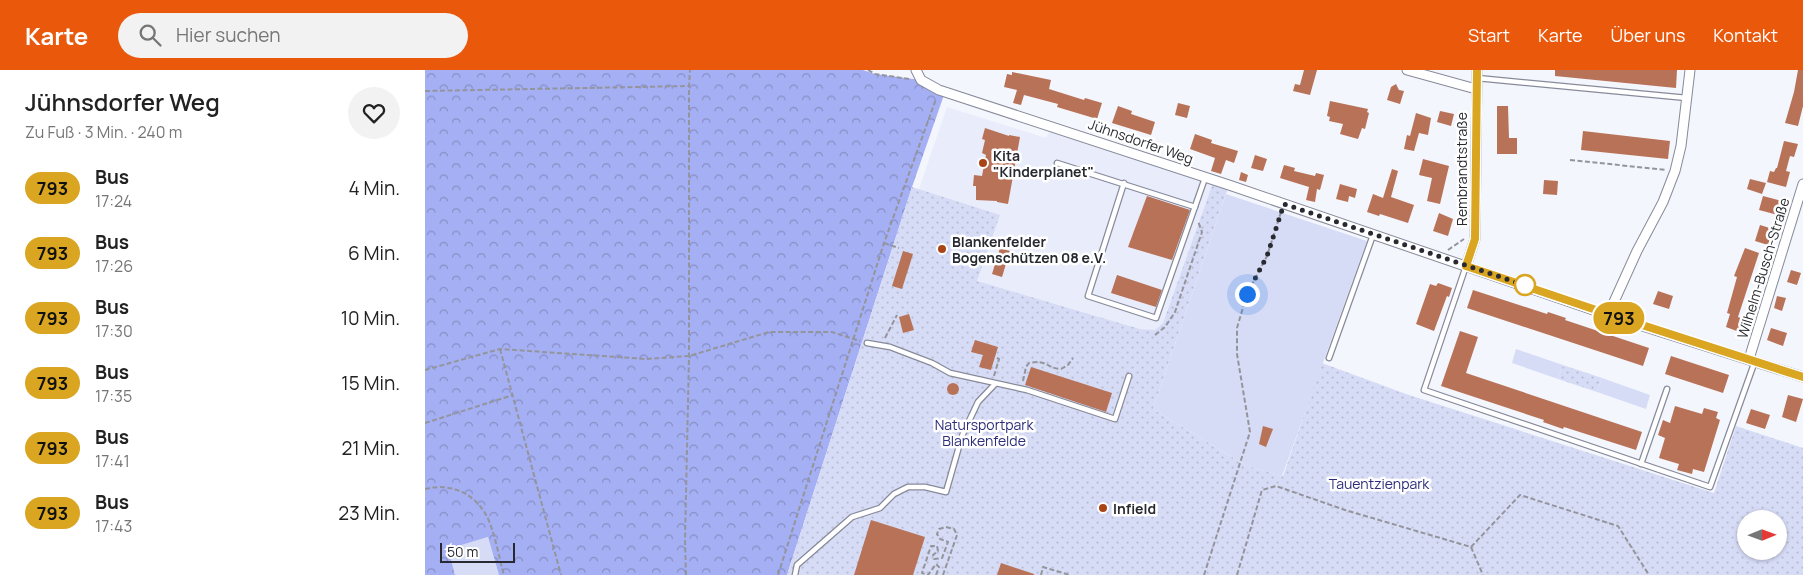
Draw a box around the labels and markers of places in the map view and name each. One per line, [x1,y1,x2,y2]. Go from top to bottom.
place label: Kita "Kinderplanet" [993,146,1094,181]
marker: Kita "Kinderplanet" [977,157,989,169]
place label: Blankenfelder Bogenschützen 08 e.V. [952,232,1106,267]
marker: Blankenfelder Bogenschützen 08 e.V. [936,243,948,255]
unlabelled marker [1514,274,1536,296]
place label: Infield [1113,499,1156,518]
marker: Infield [1097,502,1109,514]

